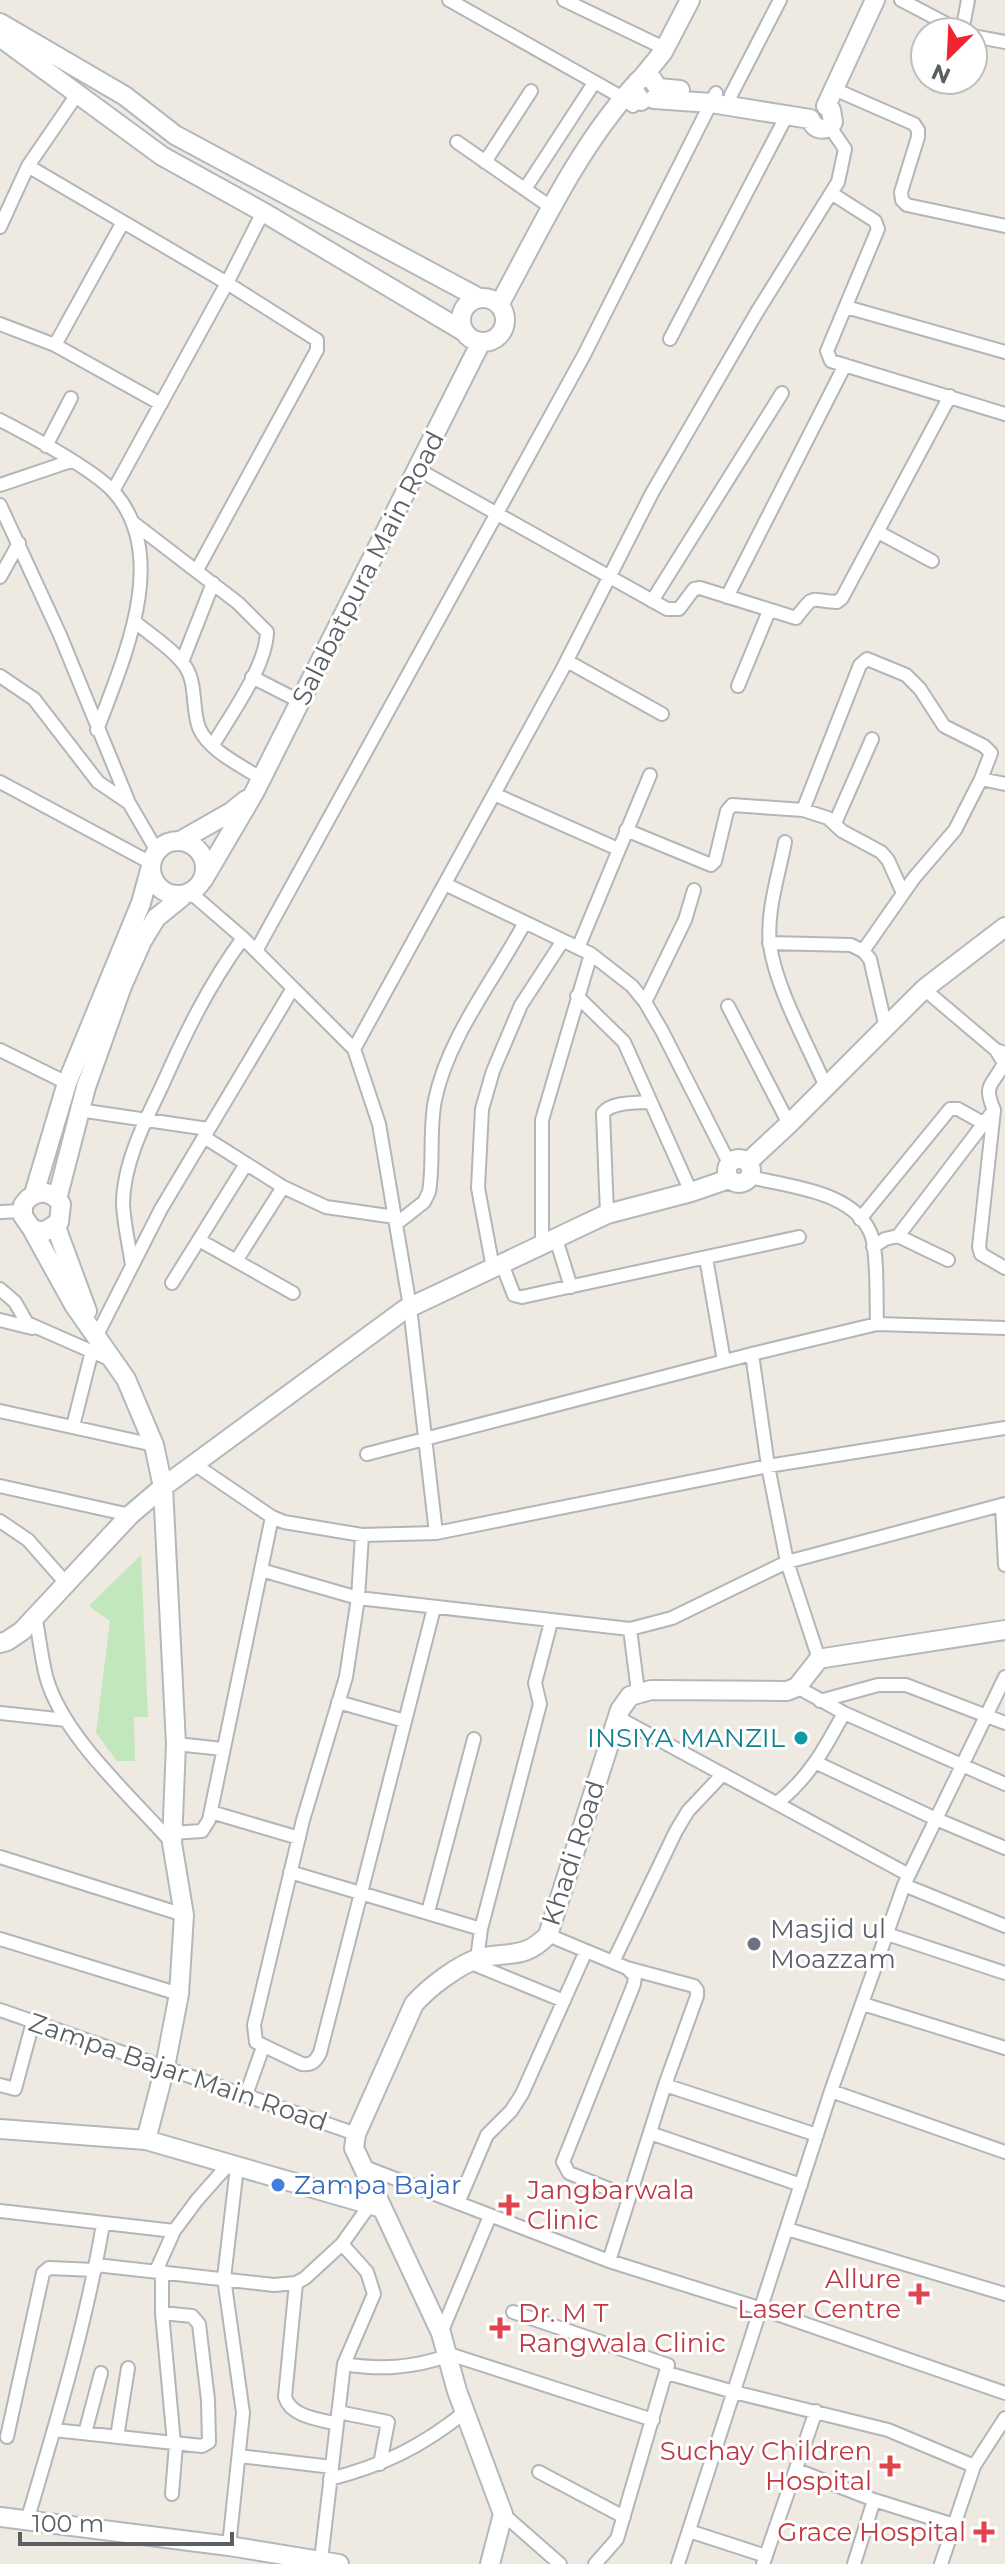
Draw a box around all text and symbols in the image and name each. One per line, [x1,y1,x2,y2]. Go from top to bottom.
north arrow [909,16,989,96]
text: N [927,58,955,90]
street label: Salabatpura Main Road [285,426,451,710]
place label: INSIYA MANZIL [587,1722,786,1754]
marker: INSIYA MANZIL [792,1729,810,1747]
street label: Khadi Road [534,1776,612,1930]
place label: Masjid ul Moazzam [770,1913,896,1975]
marker: Masjid ul Moazzam [745,1935,763,1953]
street label: Zampa Bajar Main Road [24,2006,332,2138]
place label: Zampa Bajar [294,2169,461,2201]
place label: Jangbarwala Clinic [526,2174,694,2236]
marker: Zampa Bajar [269,2176,287,2194]
marker: Jangbarwala Clinic [498,2194,520,2216]
place label: Allure Laser Centre [737,2263,901,2325]
marker: Allure Laser Centre [908,2283,930,2305]
place label: Dr. M T Rangwala Clinic [518,2297,726,2359]
marker: Dr. M T Rangwala Clinic [489,2317,511,2339]
place label: Suchay Children Hospital [660,2435,872,2497]
marker: Suchay Children Hospital [879,2455,901,2477]
scale bar [20,2496,232,2546]
text: 100 m [32,2509,104,2538]
place label: Grace Hospital [777,2516,966,2548]
marker: Grace Hospital [973,2521,995,2543]

